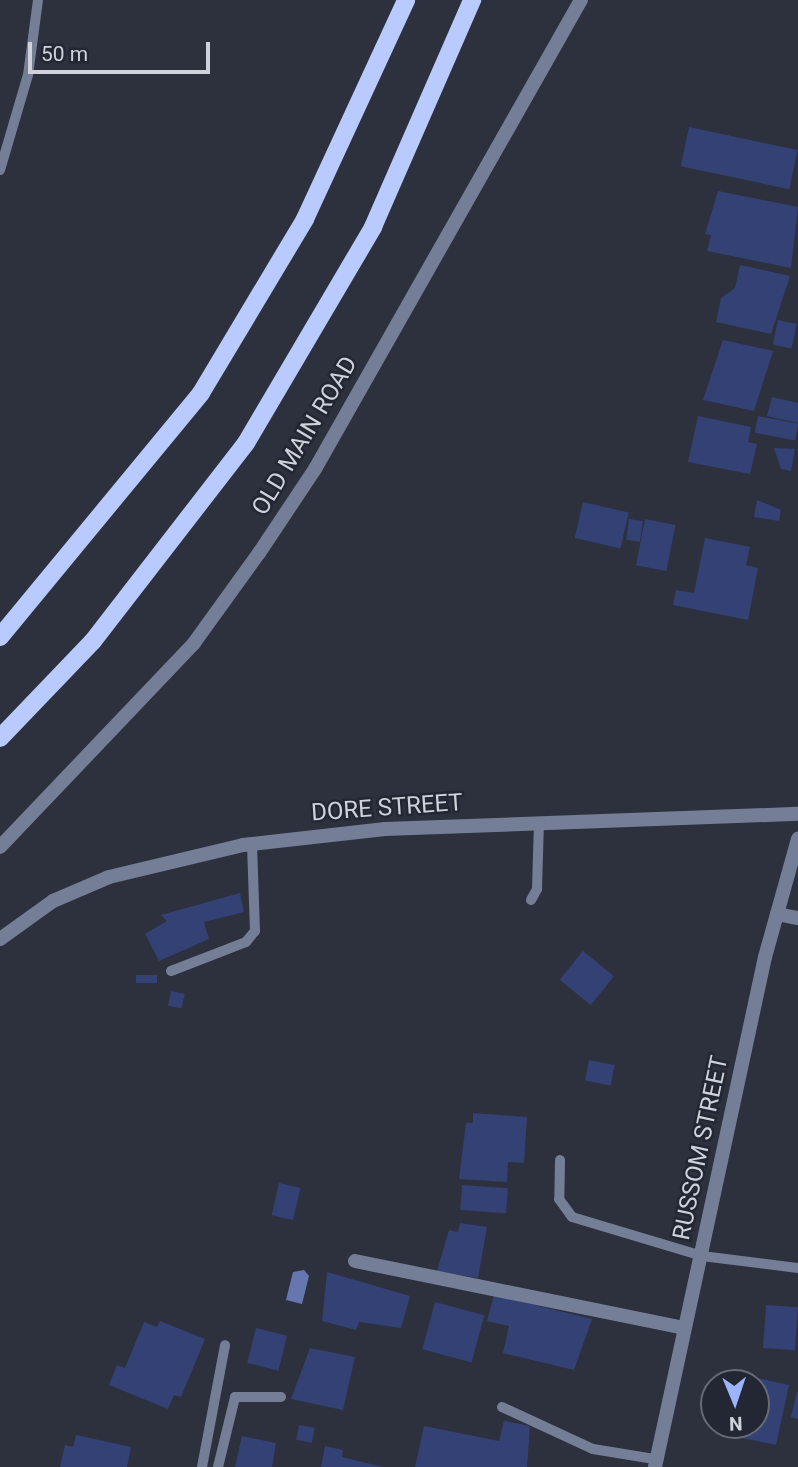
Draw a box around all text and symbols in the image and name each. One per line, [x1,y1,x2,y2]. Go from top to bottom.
scale bar [32,28,214,72]
text: 50 m [41,42,88,66]
street label: OLD MAIN ROAD [246,351,364,521]
street label: DORE STREET [310,788,464,828]
street label: RUSSOM STREET [667,1053,735,1243]
north arrow [700,1369,770,1439]
text: N [729,1412,743,1435]

